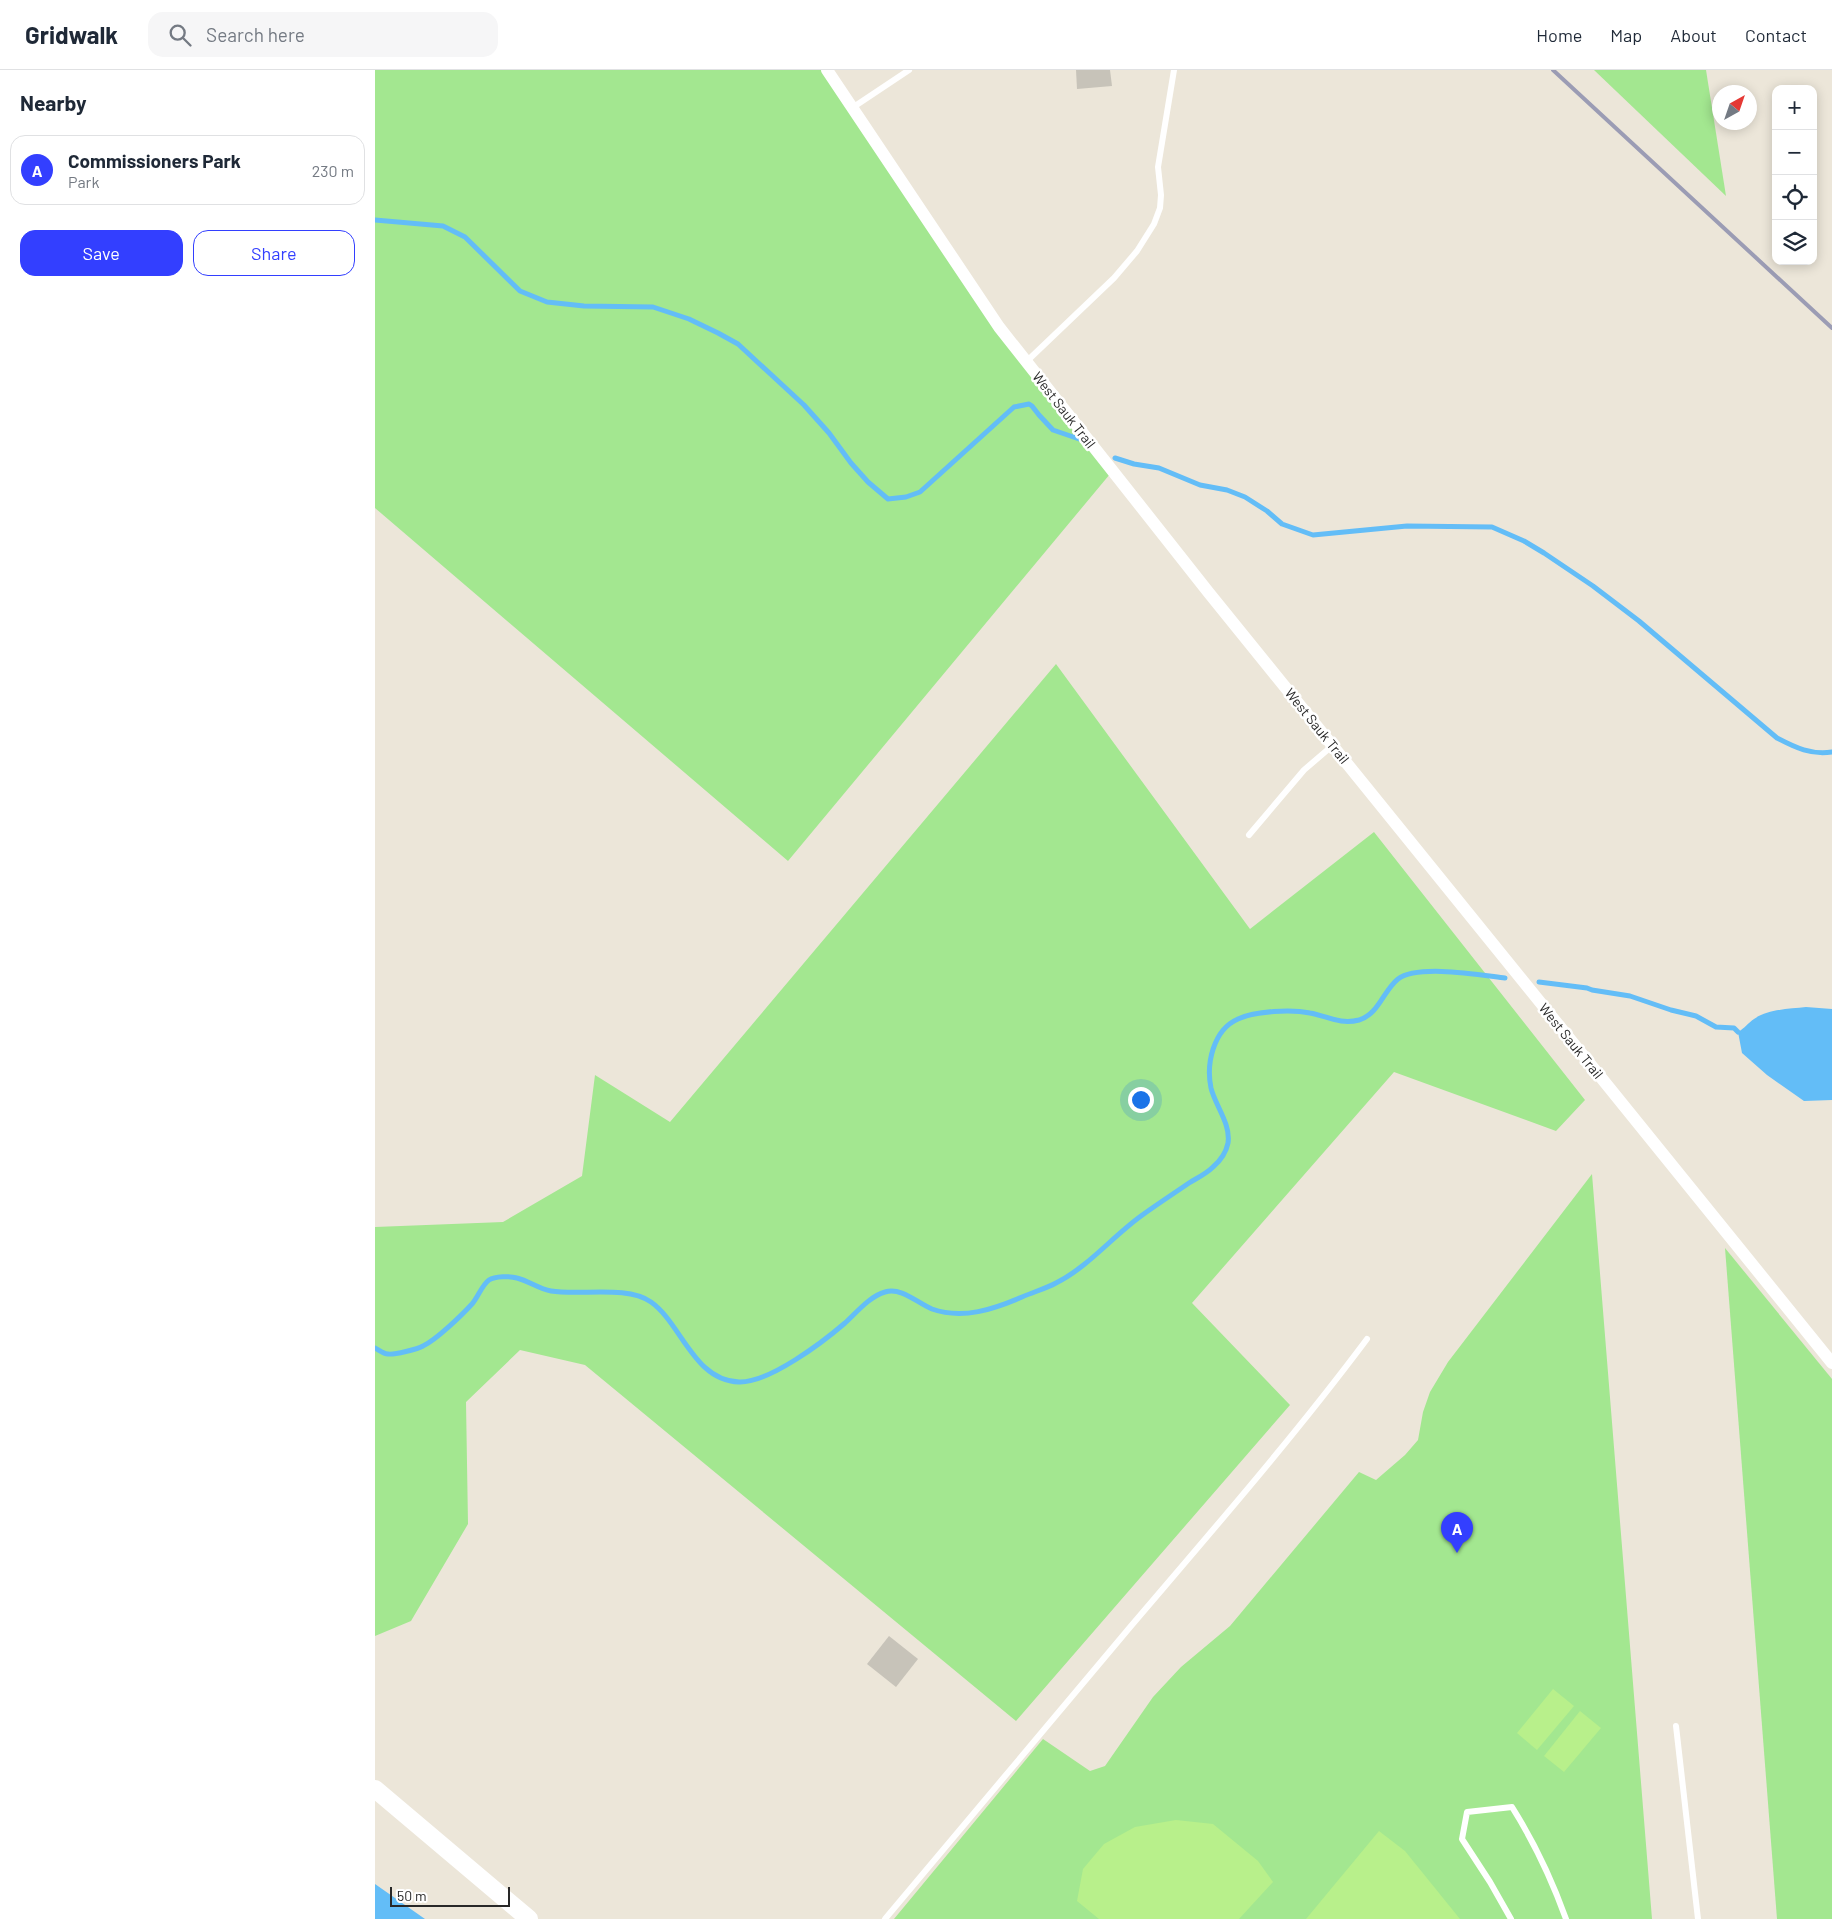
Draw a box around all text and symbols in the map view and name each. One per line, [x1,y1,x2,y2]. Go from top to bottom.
search box [148,12,498,57]
text: Gridwalk [25,20,118,49]
icon: search [166,21,194,49]
text: Search here [206,23,305,46]
text: Home [1536,24,1582,46]
text: Map [1610,24,1642,46]
text: About [1670,24,1717,46]
text: Contact [1745,24,1807,46]
north arrow [1712,85,1757,130]
map controls [1772,85,1817,265]
button: + [1772,85,1817,130]
text: Nearby [20,90,86,115]
button: − [1772,130,1817,175]
text: Commissioners Park [68,149,241,172]
text: A [32,161,42,180]
text: 230 m [312,161,354,180]
text: Park [68,172,99,191]
button: locate [1772,175,1817,220]
button: layers [1772,220,1817,265]
button: Save [20,230,183,276]
button: Share [193,230,355,276]
street label: West Sauk Trail [1029,368,1100,451]
street label: West Sauk Trail [1282,684,1353,767]
street label: West Sauk Trail [1536,999,1607,1082]
your location [1128,1087,1154,1113]
pin: A [1441,1512,1473,1553]
scale bar [390,1884,510,1907]
text: 50 m [397,1887,426,1904]

